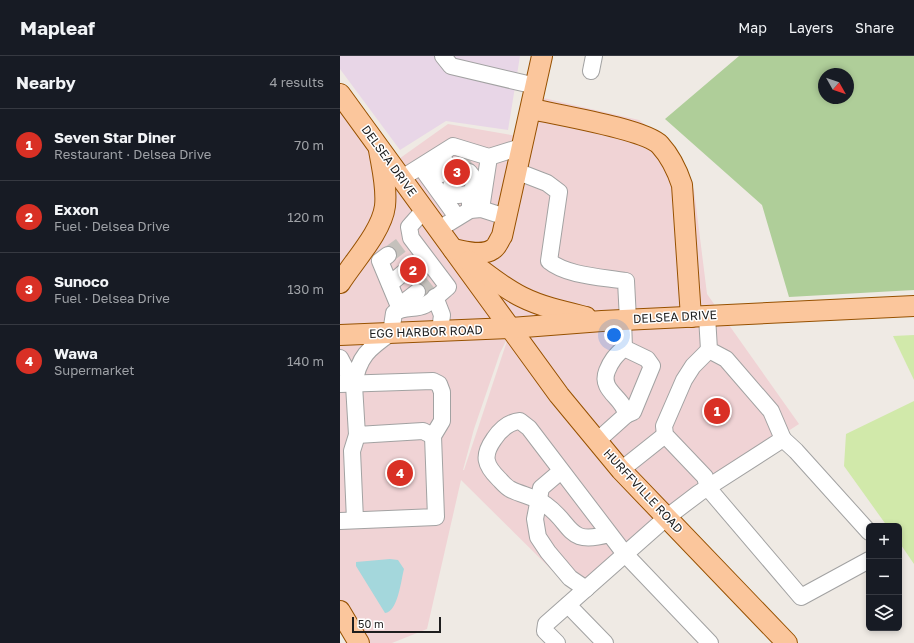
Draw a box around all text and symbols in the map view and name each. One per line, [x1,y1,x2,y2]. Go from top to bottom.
text: Mapleaf [20,16,95,39]
text: Map [738,19,767,36]
text: Layers [789,19,833,36]
text: Share [855,19,894,36]
north arrow [818,68,854,104]
text: Nearby [16,72,76,93]
text: 4 results [270,74,324,90]
street label: DELSEA DRIVE [359,122,420,199]
text: Seven Star Diner [54,128,176,146]
text: 1 [26,137,32,153]
text: 70 m [294,137,324,153]
text: Restaurant · Delsea Drive [54,146,211,162]
pin: 3 [444,157,470,187]
text: Exxon [54,200,99,218]
text: 2 [25,209,33,225]
text: 120 m [287,209,324,225]
text: Fuel · Delsea Drive [54,218,170,234]
pin: 2 [400,255,426,285]
text: Sunoco [54,272,109,290]
text: 3 [25,281,33,297]
text: 130 m [287,281,324,297]
text: Fuel · Delsea Drive [54,290,170,306]
street label: DELSEA DRIVE [633,307,717,326]
street label: EGG HARBOR ROAD [369,322,483,341]
your location [604,325,624,345]
text: Wawa [54,344,98,362]
text: 4 [25,353,33,369]
text: 140 m [287,353,324,369]
text: Supermarket [54,362,135,378]
pin: 1 [704,396,730,426]
street label: HURFFVILLE ROAD [601,445,686,536]
pin: 4 [387,458,413,488]
map controls [866,523,902,631]
button: + [866,523,902,559]
button: − [866,559,902,595]
button: layers [866,595,902,631]
scale bar [352,615,441,634]
text: 50 m [358,617,384,630]

